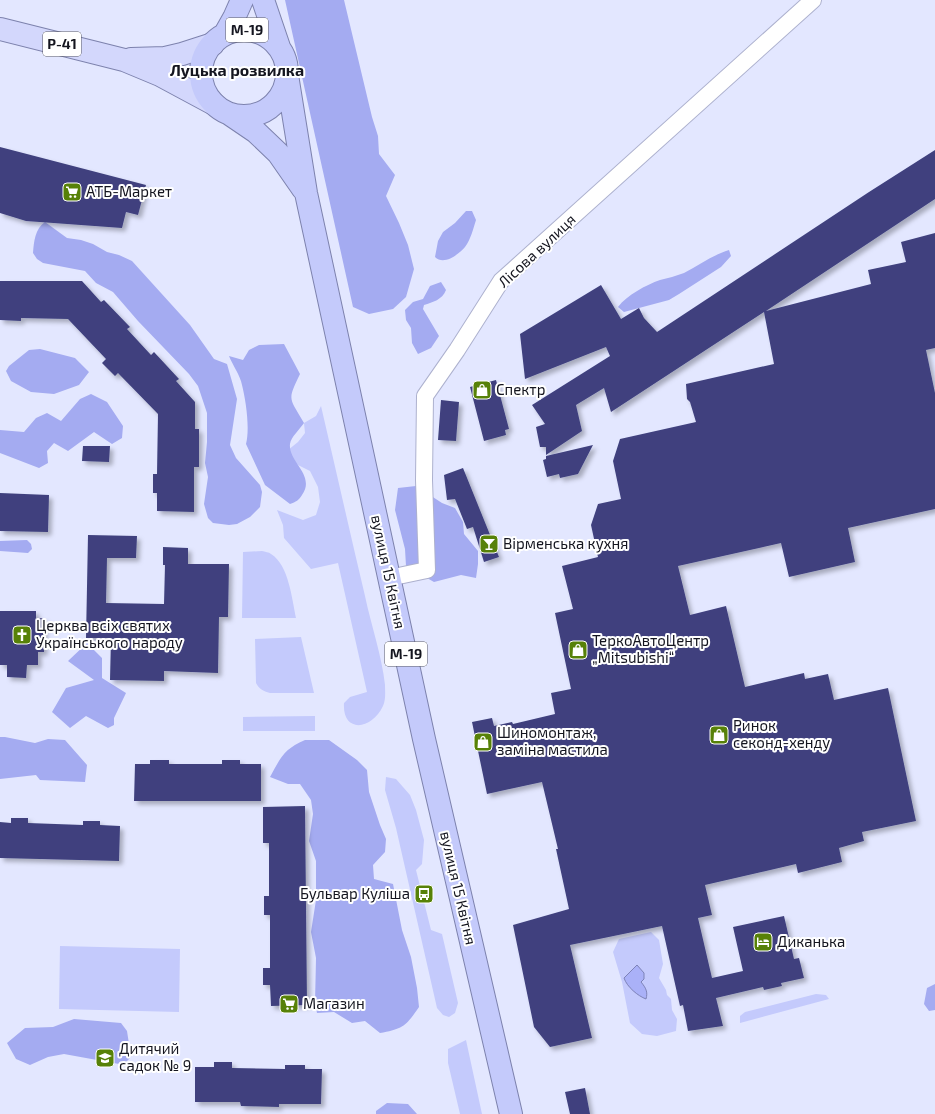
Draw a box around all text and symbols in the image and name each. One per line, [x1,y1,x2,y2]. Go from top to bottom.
road number: М-19 [226,18,268,42]
road number: Р-41 [43,32,81,56]
district label: Луцька розвилка [170,60,304,79]
supermarket icon: АТБ-Маркет [61,181,83,203]
place label: АТБ-Маркет [86,182,172,200]
street label: Лісова вулиця [494,210,579,291]
shop icon: Спектр [471,379,493,401]
place label: Спектр [496,380,545,398]
street label: вулиця 15 Квітня [367,513,410,631]
bar icon: Вірменська кухня [478,533,500,555]
place label: Вірменська кухня [503,534,628,553]
place label: Церква всіх святих Українського народу [36,616,183,652]
church icon: Церква всіх святих Українського народу [11,624,33,646]
place label: ТеркоАвтоЦентр „Mitsubishi“ [592,631,709,666]
shop icon: ТеркоАвтоЦентр „Mitsubishi“ [567,639,589,661]
road number: М-19 [385,642,427,666]
place label: Ринок секонд-хенду [733,716,830,752]
place label: Шиномонтаж, заміна мастила [497,723,608,758]
shop icon: Ринок секонд-хенду [708,724,730,746]
shop icon: Шиномонтаж, заміна мастила [472,731,494,753]
street label: вулиця 15 Квітня [436,829,481,947]
bus stop icon: Бульвар Куліша [413,883,435,905]
place label: Бульвар Куліша [300,884,410,903]
hotel icon: Диканька [752,931,774,953]
place label: Диканька [777,932,845,950]
supermarket icon: Магазин [278,993,300,1015]
place label: Магазин [303,994,365,1012]
place label: Дитячий садок № 9 [119,1039,191,1074]
school or university icon: Дитячий садок № 9 [94,1047,116,1069]

